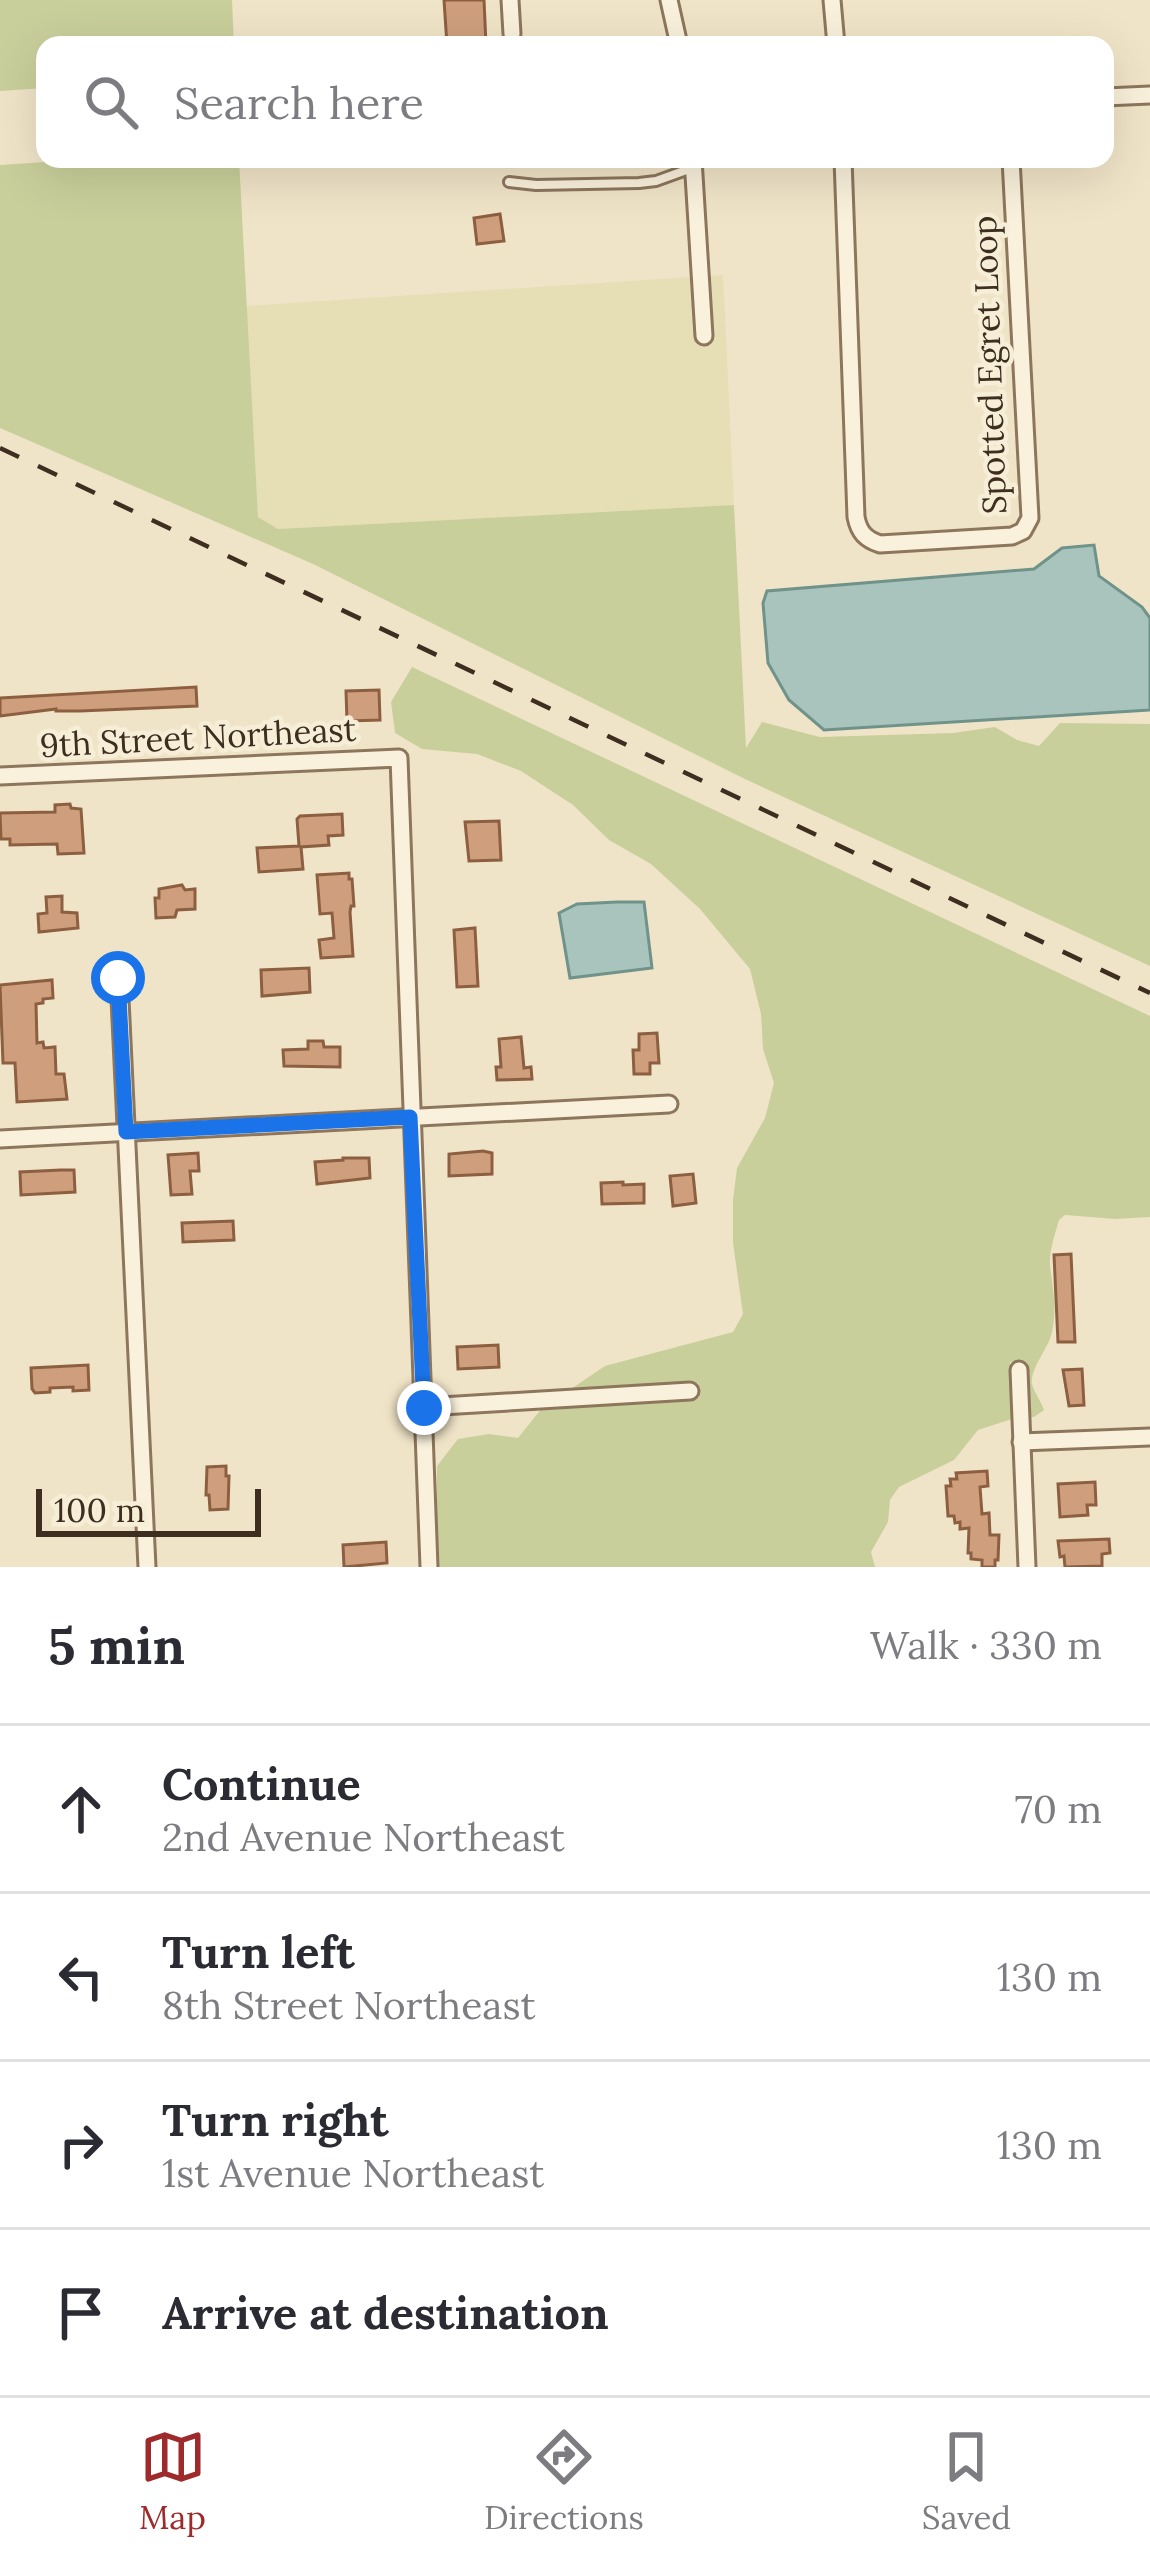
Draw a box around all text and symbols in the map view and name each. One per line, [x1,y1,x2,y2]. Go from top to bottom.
search box [36,36,1114,168]
icon: search [78,69,144,135]
text: Search here [174,74,424,131]
street label: Spotted Egret Loop [963,215,1015,515]
street label: 9th Street Northeast [39,708,357,766]
route start [91,951,145,1005]
route end [397,1381,451,1435]
scale bar [36,1483,261,1536]
text: 100 m [54,1489,145,1531]
text: 5 min [48,1613,185,1678]
text: Walk · 330 m [870,1620,1102,1670]
text: Continue [162,1755,361,1812]
icon: ahead [48,1776,114,1842]
text: 70 m [1015,1784,1102,1834]
text: 2nd Avenue Northeast [162,1812,565,1862]
text: Turn left [162,1923,355,1980]
icon: left [48,1944,114,2010]
text: 130 m [997,1952,1102,2002]
text: 8th Street Northeast [162,1980,536,2030]
text: Turn right [162,2091,389,2148]
icon: right [48,2112,114,2178]
text: 130 m [997,2120,1102,2170]
text: 1st Avenue Northeast [162,2148,544,2198]
icon: arrive [48,2280,114,2346]
text: Arrive at destination [162,2284,609,2341]
tab: Map [139,2424,206,2538]
tab: Directions [484,2424,644,2538]
tab: Saved [922,2424,1011,2538]

